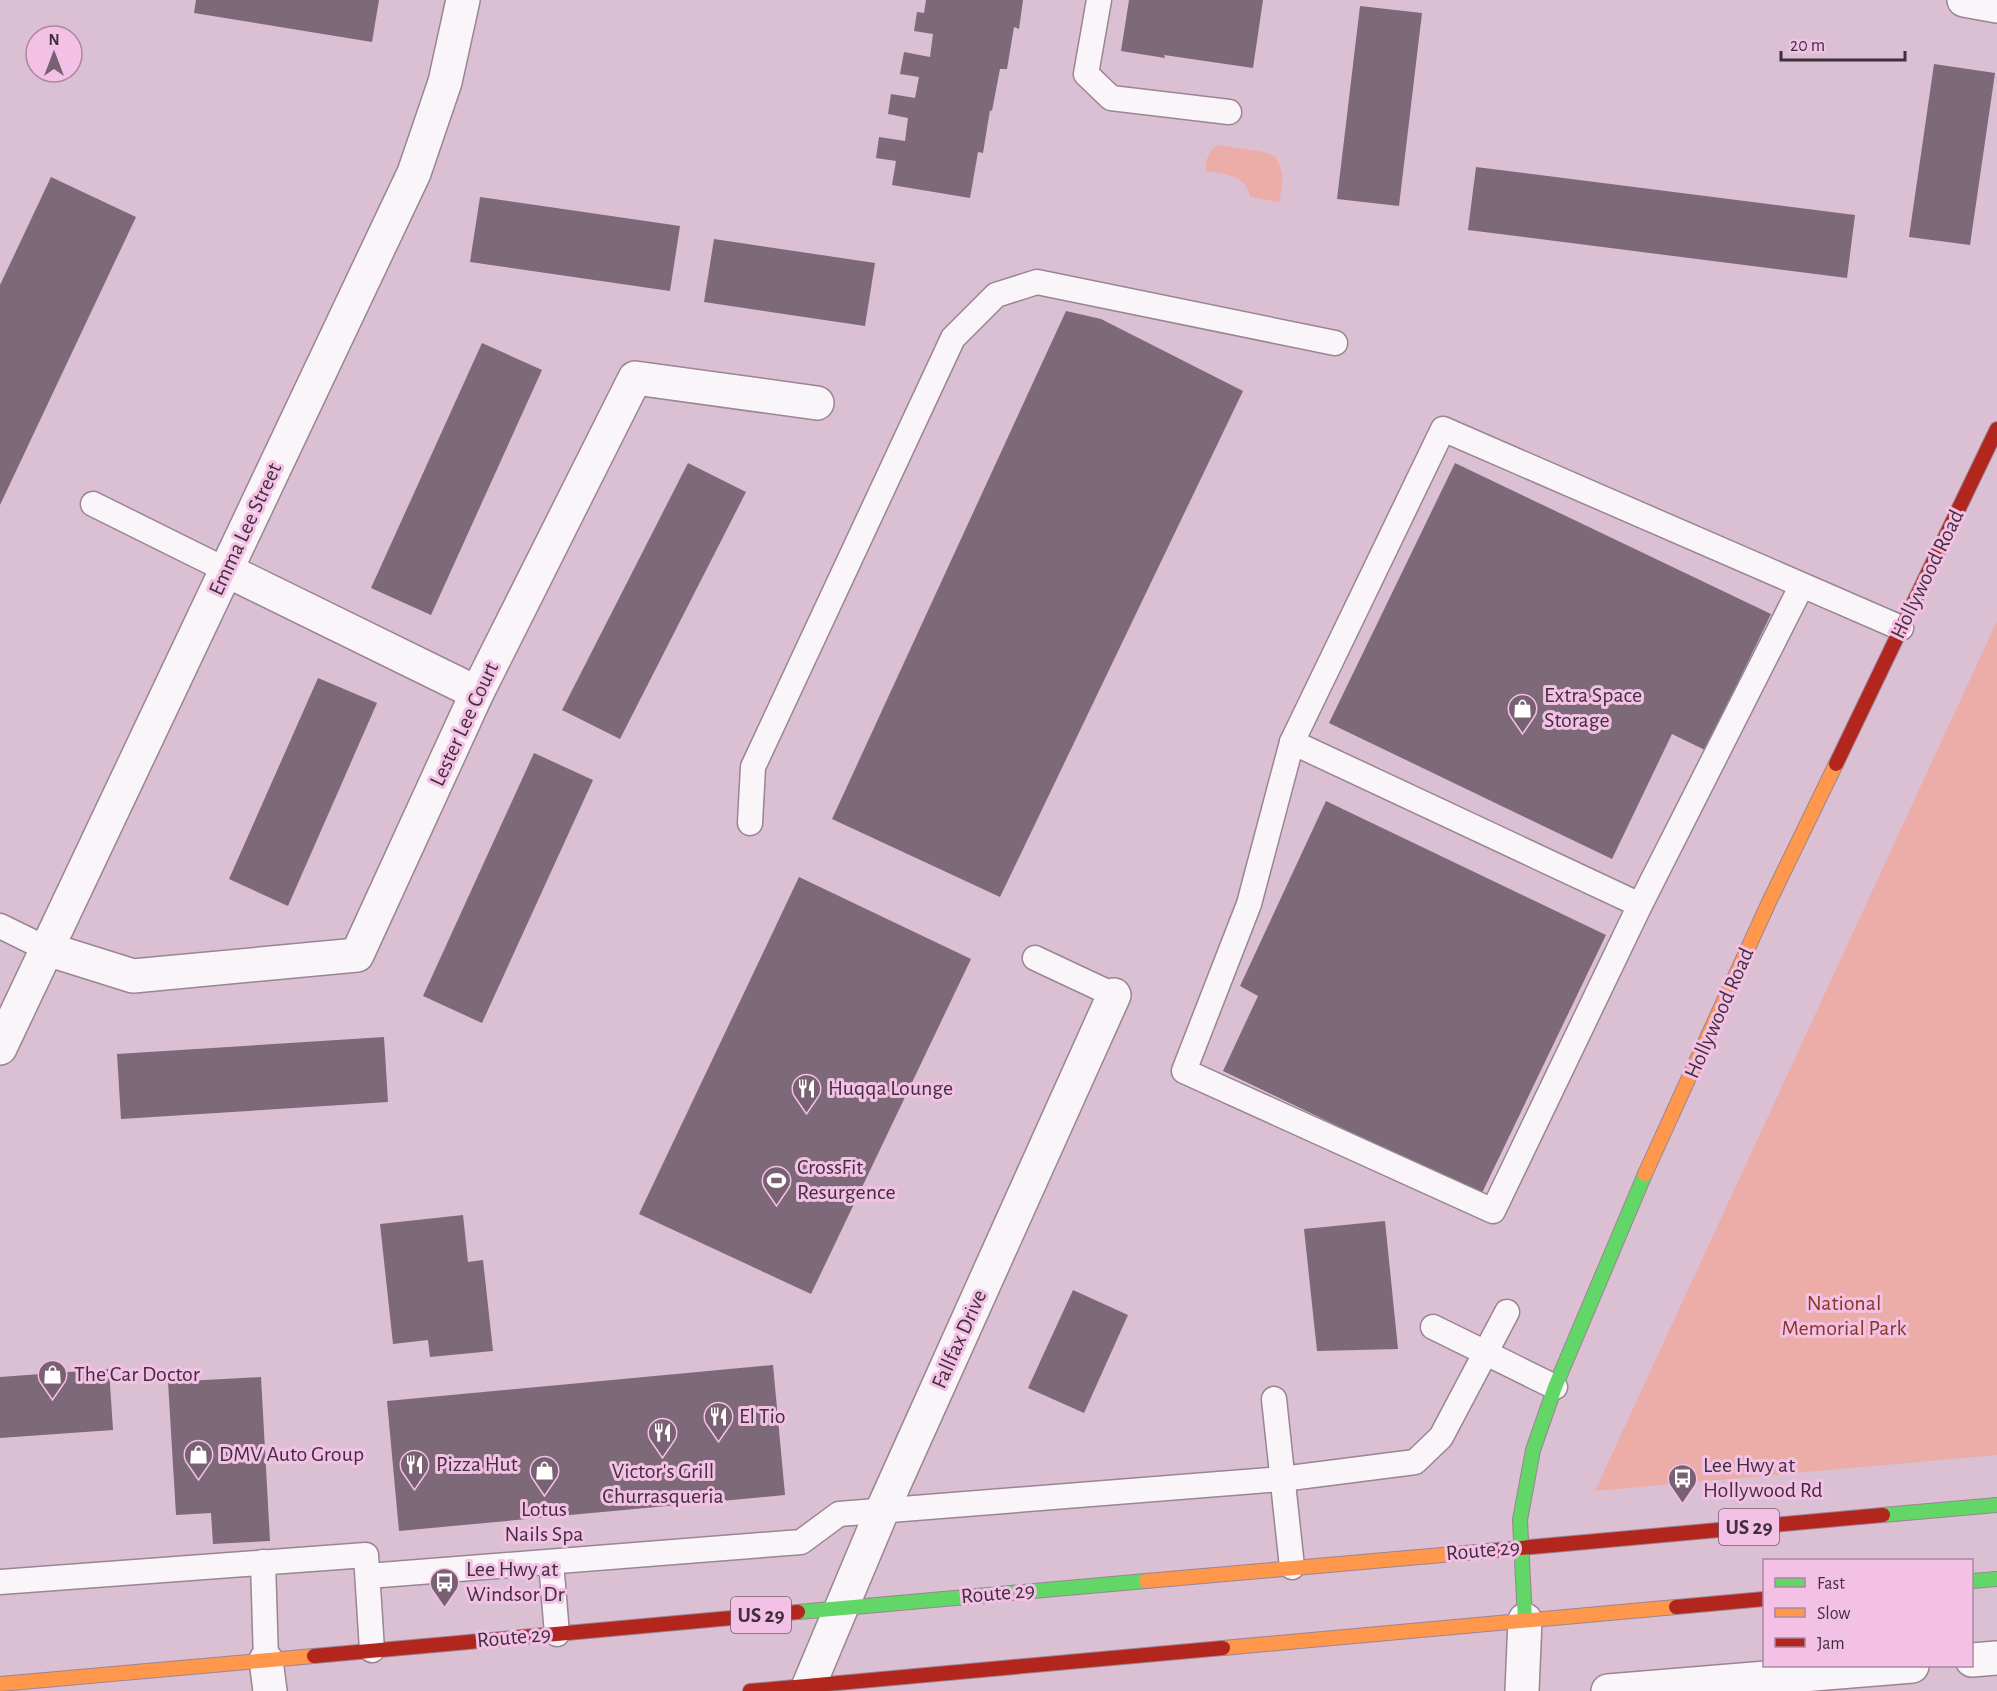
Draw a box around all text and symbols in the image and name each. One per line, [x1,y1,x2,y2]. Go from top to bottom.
north arrow [24,24,84,84]
scale bar [1781,24,1906,62]
text: N [48,32,60,48]
text: 20 m [1790,37,1825,55]
street label: Emma Lee Street [205,459,285,599]
street label: Hollywood Road [1886,506,1968,642]
street label: Lester Lee Court [426,658,502,790]
place label: Extra Space Storage [1544,684,1642,731]
shop icon: Extra Space Storage [1507,692,1539,734]
street label: Hollywood Road [1680,944,1758,1082]
restaurant icon: Huqqa Lounge [791,1072,823,1114]
place label: Huqqa Lounge [828,1077,953,1099]
place label: CrossFit Resurgence [797,1156,896,1203]
sports icon: CrossFit Resurgence [760,1164,792,1206]
street label: Fallfax Drive [927,1286,991,1392]
park label: National Memorial Park [1782,1292,1906,1339]
shop icon: The Car Doctor [37,1358,69,1400]
place label: The Car Doctor [74,1363,200,1385]
restaurant icon: El Tio [702,1400,734,1442]
place label: El Tio [739,1405,786,1427]
restaurant icon: Victor's Grill Churrasqueria [647,1416,679,1458]
shop icon: DMV Auto Group [182,1438,214,1480]
place label: DMV Auto Group [219,1443,364,1465]
restaurant icon: Pizza Hut [399,1448,431,1490]
place label: Pizza Hut [436,1453,518,1475]
shop icon: Lotus Nails Spa [528,1454,560,1496]
place label: Lee Hwy at Hollywood Rd [1703,1454,1823,1501]
place label: Victor's Grill Churrasqueria [602,1460,724,1507]
bus stop icon: Lee Hwy at Hollywood Rd [1666,1462,1698,1504]
place label: Lotus Nails Spa [504,1498,584,1545]
road number: US 29 [1719,1509,1779,1545]
street label: Route 29 [1445,1536,1521,1564]
place label: Lee Hwy at Windsor Dr [466,1558,565,1605]
legend [1763,1559,1973,1667]
bus stop icon: Lee Hwy at Windsor Dr [429,1566,461,1608]
text: Fast [1817,1575,1845,1593]
street label: Route 29 [960,1579,1036,1607]
road number: US 29 [731,1597,791,1633]
text: Slow [1817,1605,1850,1623]
street label: Route 29 [476,1623,552,1651]
text: Jam [1817,1635,1845,1653]

